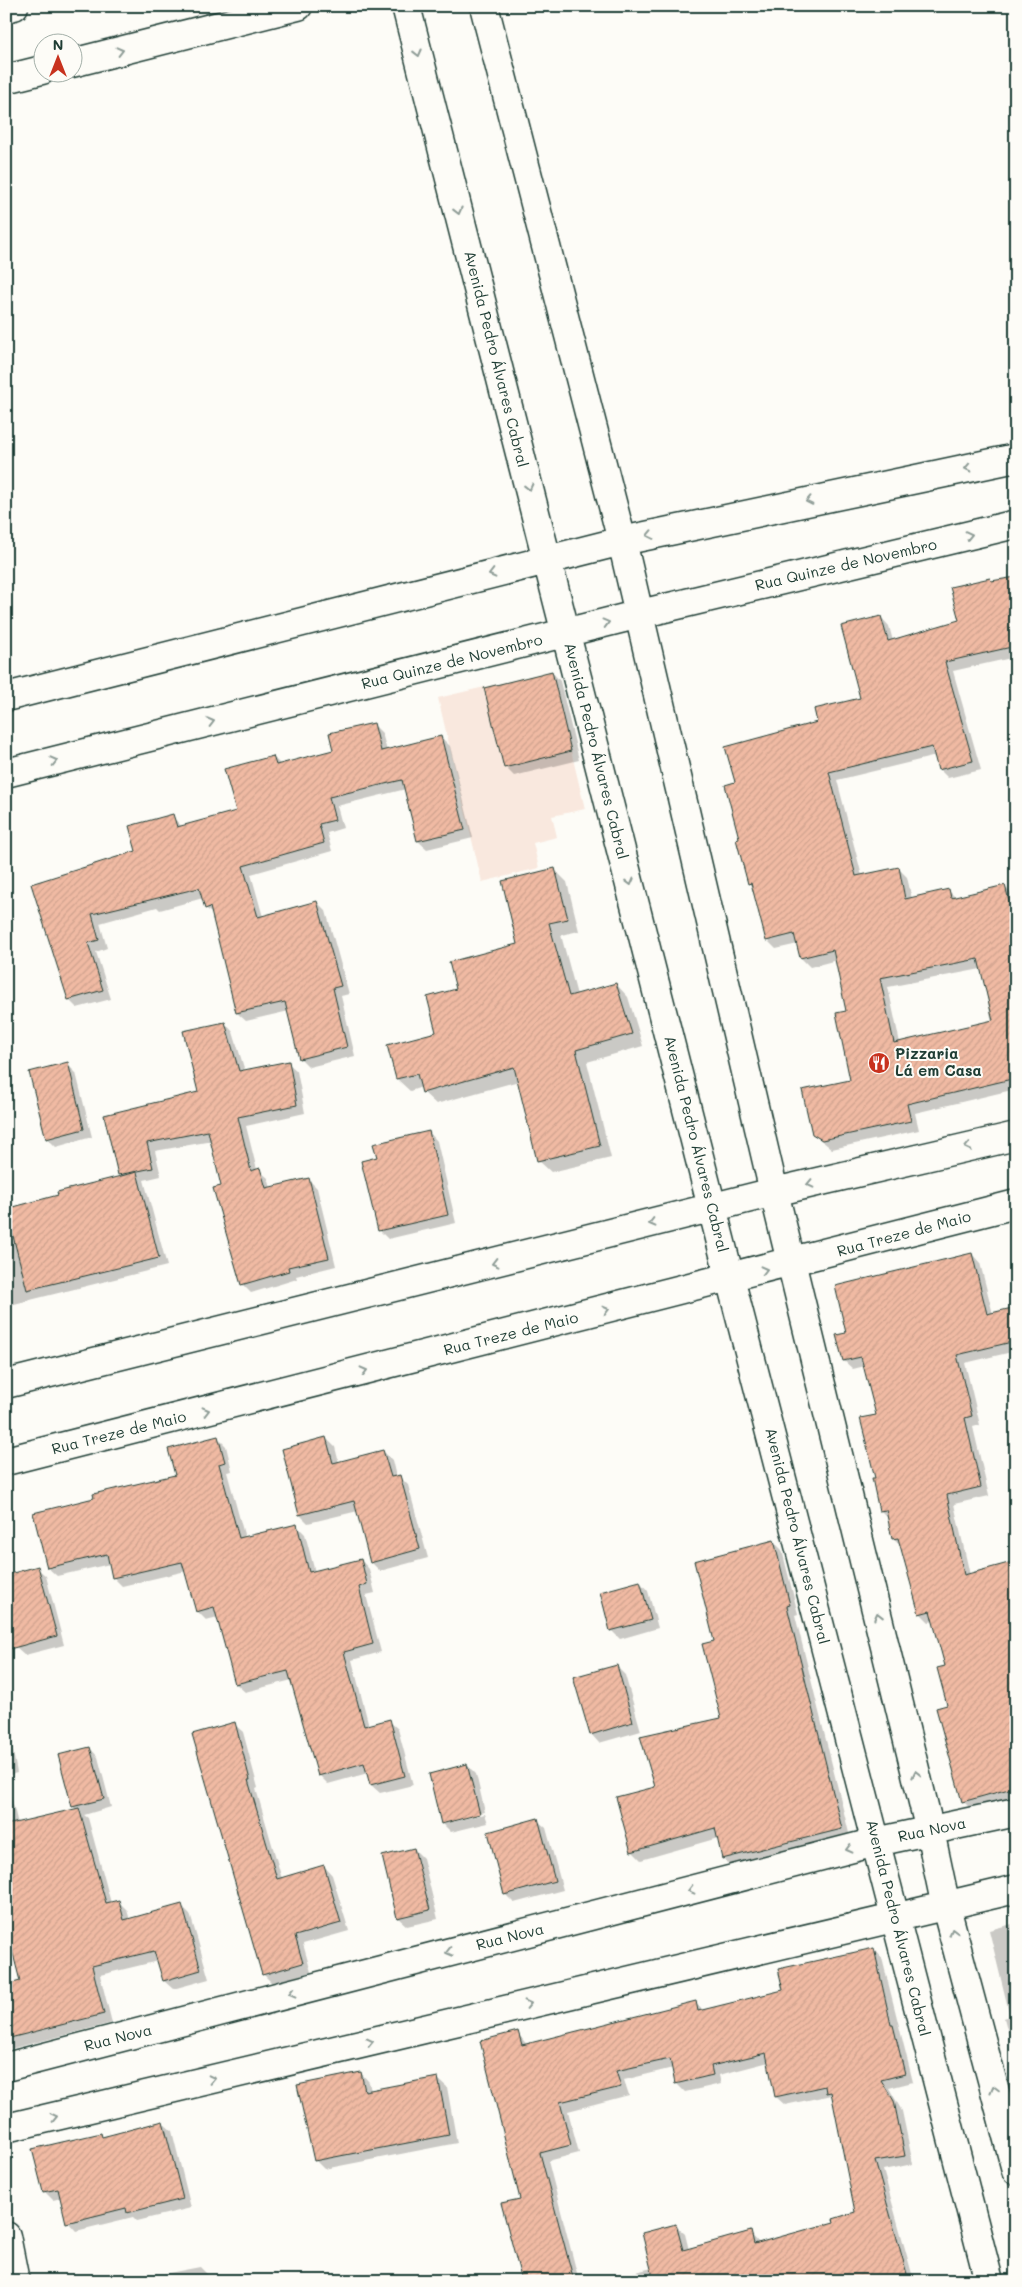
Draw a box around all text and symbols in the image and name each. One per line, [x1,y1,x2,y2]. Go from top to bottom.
north arrow [32,32,82,82]
text: N [53,35,63,54]
one-way arrow [115,46,124,57]
one-way arrow [412,49,423,58]
one-way arrow [452,206,463,215]
street label: Avenida Pedro Álvares Cabral [460,248,534,469]
one-way arrow [964,462,972,473]
one-way arrow [523,482,534,491]
one-way arrow [805,496,813,506]
one-way arrow [646,529,654,540]
one-way arrow [964,530,973,541]
street label: Rua Quinze de Novembro [753,533,939,595]
one-way arrow [488,568,497,579]
one-way arrow [602,618,610,628]
street label: Rua Quinze de Novembro [359,629,544,693]
street label: Avenida Pedro Álvares Cabral [560,640,634,861]
one-way arrow [207,717,216,728]
one-way arrow [49,756,58,767]
one-way arrow [624,877,635,886]
street label: Avenida Pedro Álvares Cabral [660,1033,734,1254]
place label: Pizzaria Lá em Casa [895,1043,982,1080]
restaurant icon: Pizzaria Lá em Casa [867,1051,891,1075]
one-way arrow [964,1141,973,1152]
one-way arrow [806,1178,815,1189]
street label: Rua Treze de Maio [835,1205,973,1261]
one-way arrow [648,1217,657,1228]
one-way arrow [490,1257,499,1268]
one-way arrow [759,1265,768,1276]
one-way arrow [602,1305,611,1316]
street label: Rua Treze de Maio [441,1307,580,1359]
one-way arrow [359,1366,368,1377]
street label: Rua Treze de Maio [49,1406,188,1458]
one-way arrow [202,1406,211,1417]
street label: Avenida Pedro Álvares Cabral [761,1425,835,1646]
one-way arrow [873,1612,884,1621]
one-way arrow [912,1770,922,1778]
street label: Rua Nova [896,1812,968,1846]
street label: Avenida Pedro Álvares Cabral [862,1817,936,2038]
one-way arrow [844,1843,853,1854]
one-way arrow [687,1884,696,1895]
street label: Rua Nova [474,1918,546,1954]
one-way arrow [948,1928,959,1937]
one-way arrow [446,1947,454,1957]
one-way arrow [287,1987,296,1998]
one-way arrow [524,1999,532,2010]
street label: Rua Nova [82,2019,154,2055]
one-way arrow [365,2037,373,2047]
one-way arrow [207,2074,216,2085]
one-way arrow [990,2086,1000,2094]
one-way arrow [49,2112,58,2123]

